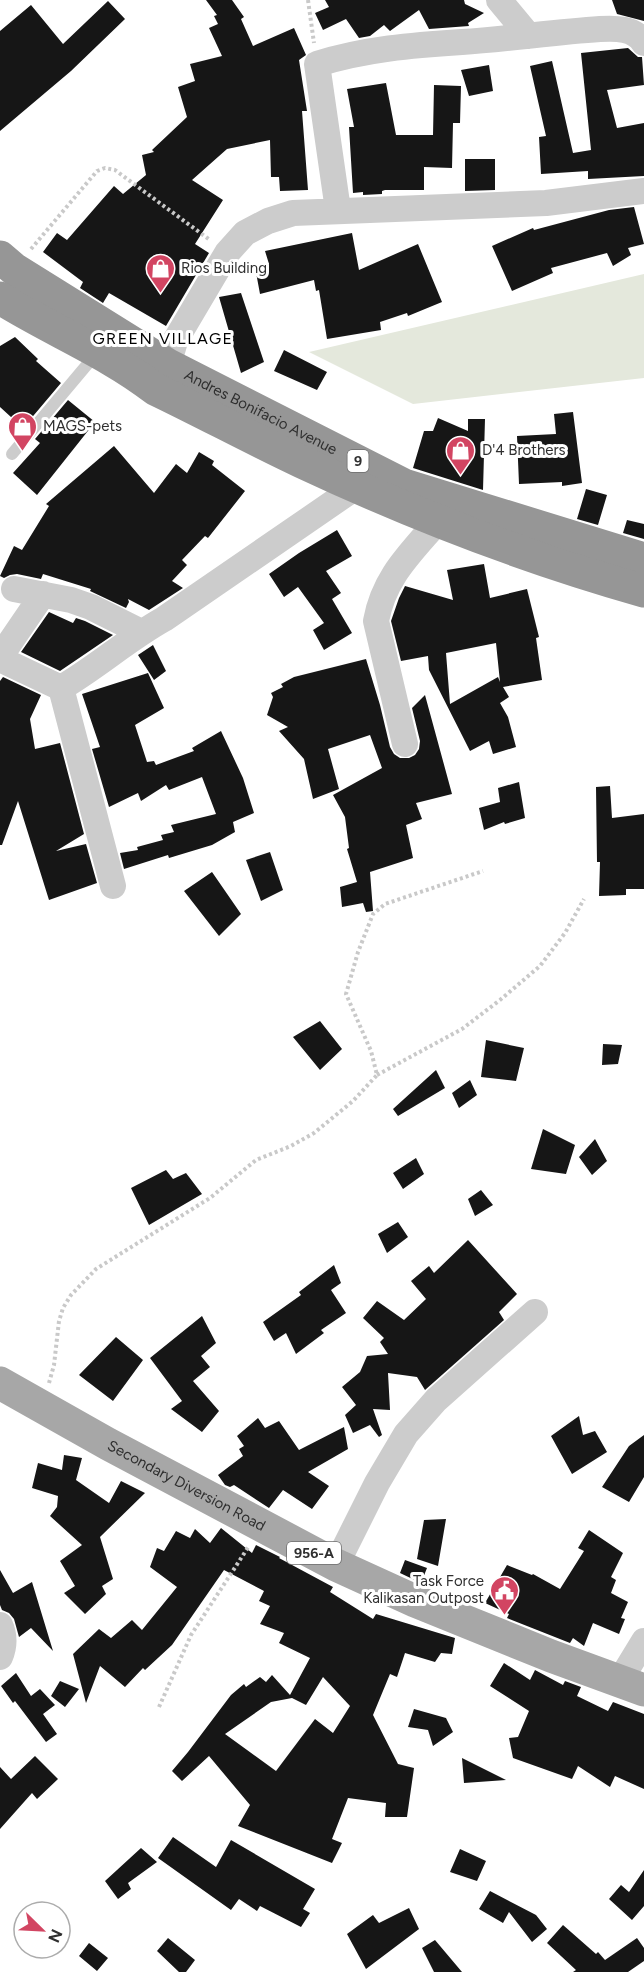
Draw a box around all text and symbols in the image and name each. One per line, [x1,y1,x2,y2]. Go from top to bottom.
shop icon: Rios Building [144,252,176,294]
place label: Rios Building [181,259,267,277]
district label: GREEN VILLAGE [92,329,234,348]
street label: Andres Bonifacio Avenue [181,366,340,459]
shop icon: MAGS-pets [6,410,38,452]
place label: MAGS-pets [43,417,122,435]
shop icon: D'4 Brothers [445,434,477,476]
place label: D'4 Brothers [482,441,566,459]
road number: 9 [348,450,368,472]
street label: Secondary Diversion Road [104,1436,269,1535]
road number: 956-A [287,1542,341,1564]
place label: Task Force Kalikasan Outpost [363,1572,484,1607]
public building icon: Task Force Kalikasan Outpost [489,1574,521,1616]
north arrow [12,1900,72,1960]
text: N [44,1926,66,1945]

